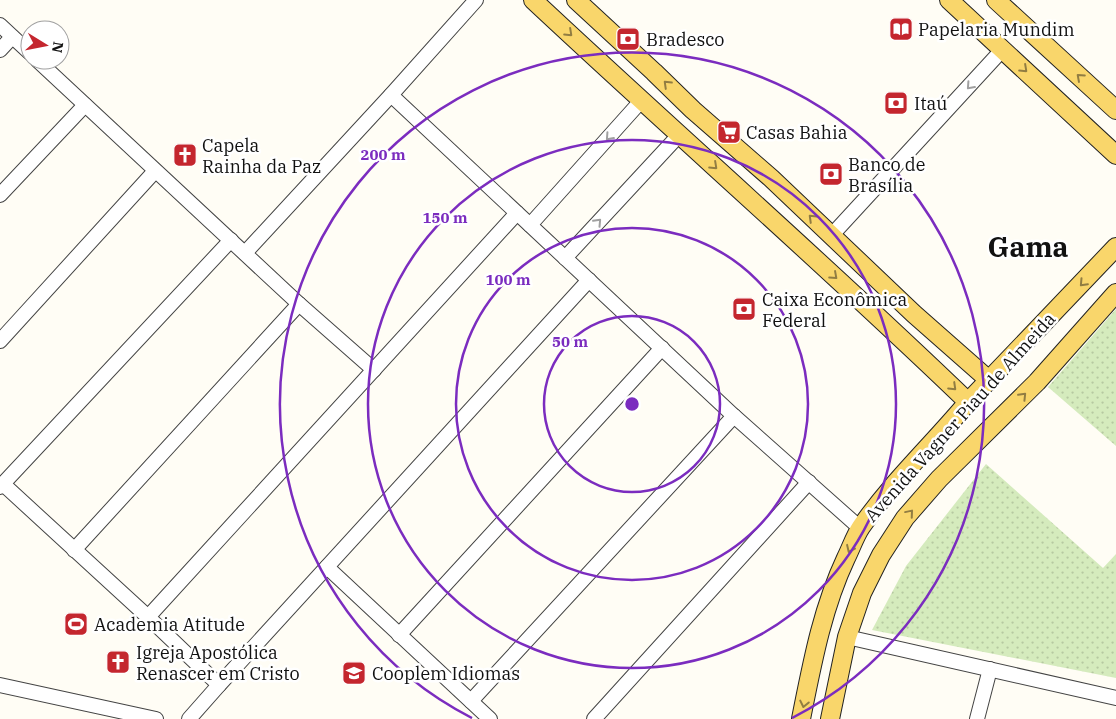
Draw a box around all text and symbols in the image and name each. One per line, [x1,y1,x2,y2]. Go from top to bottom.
library icon: Papelaria Mundim [888,16,914,42]
place label: Papelaria Mundim [918,18,1075,41]
north arrow [20,20,70,70]
bank icon: Bradesco [615,26,641,52]
one-way arrow [563,27,572,36]
place label: Bradesco [646,28,725,51]
text: N [48,40,68,54]
one-way arrow [1018,63,1027,72]
one-way arrow [1077,74,1086,83]
one-way arrow [967,80,976,89]
one-way arrow [664,81,673,90]
bank icon: Itaú [883,90,909,116]
place label: Itaú [914,92,947,115]
supermarket icon: Casas Bahia [716,119,742,145]
place label: Casas Bahia [746,121,848,144]
one-way arrow [606,132,615,141]
place label: Capela Rainha da Paz [202,134,321,178]
church icon: Capela Rainha da Paz [172,142,198,168]
text: 200 m [360,145,406,164]
place label: Banco de Brasília [848,153,925,197]
one-way arrow [709,160,718,169]
bank icon: Banco de Brasília [818,161,844,187]
text: 150 m [422,208,468,227]
one-way arrow [809,215,818,224]
one-way arrow [592,218,601,227]
district label: Gama [987,228,1069,265]
text: 100 m [485,270,531,289]
one-way arrow [829,270,838,279]
one-way arrow [1080,277,1089,286]
place label: Caixa Econômica Federal [762,288,907,332]
bank icon: Caixa Econômica Federal [731,296,757,322]
street label: Avenida Vagner Piau de Almeida [860,307,1060,527]
text: 50 m [552,332,588,351]
one-way arrow [947,381,956,390]
one-way arrow [1017,393,1026,402]
centre of rings [623,395,641,413]
one-way arrow [904,510,913,519]
one-way arrow [846,544,856,553]
sports icon: Academia Atitude [63,611,89,637]
place label: Academia Atitude [94,613,245,636]
place label: Igreja Apostólica Renascer em Cristo [136,641,300,685]
church icon: Igreja Apostólica Renascer em Cristo [105,649,131,675]
school or university icon: Cooplem Idiomas [341,660,367,686]
place label: Cooplem Idiomas [372,662,520,685]
one-way arrow [799,700,810,709]

